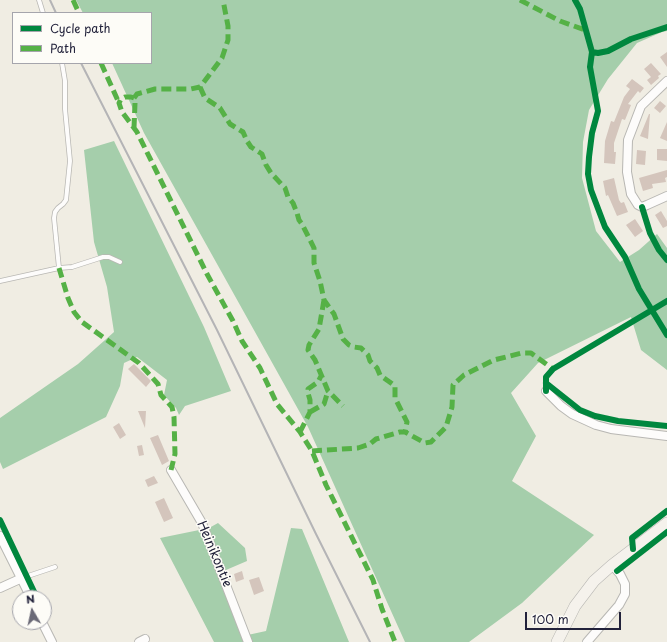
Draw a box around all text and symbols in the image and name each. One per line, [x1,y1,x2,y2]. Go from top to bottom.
legend [12,12,152,64]
text: Cycle path [50,19,111,37]
text: Path [50,39,76,57]
street label: Heinikontie [193,519,235,589]
north arrow [12,590,52,630]
text: N [25,590,36,608]
scale bar [527,604,623,630]
text: 100 m [532,610,569,628]

